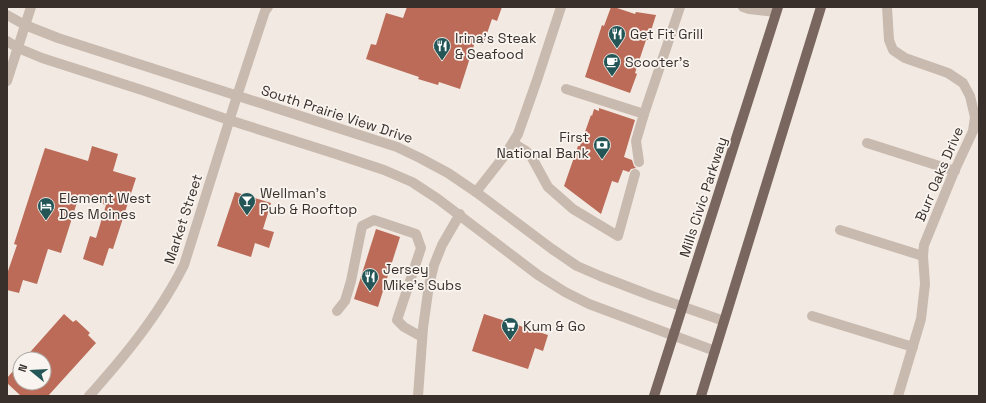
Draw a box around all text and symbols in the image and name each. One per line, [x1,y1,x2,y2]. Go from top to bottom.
restaurant icon: Get Fit Grill [607,24,627,49]
place label: Get Fit Grill [630,25,703,43]
place label: Irina's Steak & Seafood [455,29,537,63]
restaurant icon: Irina's Steak & Seafood [432,36,452,61]
cafe icon: Scooter's [602,52,622,77]
place label: Scooter's [625,53,690,71]
street label: South Prairie View Drive [259,81,415,147]
street label: Burr Oaks Drive [911,124,967,224]
place label: First National Bank [496,128,589,162]
bank icon: First National Bank [592,135,612,160]
street label: Mills Civic Parkway [675,135,731,259]
street label: Market Street [160,172,206,266]
place label: Wellman's Pub & Rooftop [260,184,357,218]
place label: Element West Des Moines [59,189,151,223]
bar icon: Wellman's Pub & Rooftop [237,191,257,216]
hotel icon: Element West Des Moines [36,196,56,221]
place label: Jersey Mike's Subs [383,260,462,294]
restaurant icon: Jersey Mike's Subs [360,267,380,292]
supermarket icon: Kum & Go [500,316,520,341]
place label: Kum & Go [523,317,586,335]
north arrow [12,351,52,391]
text: N [15,362,30,374]

